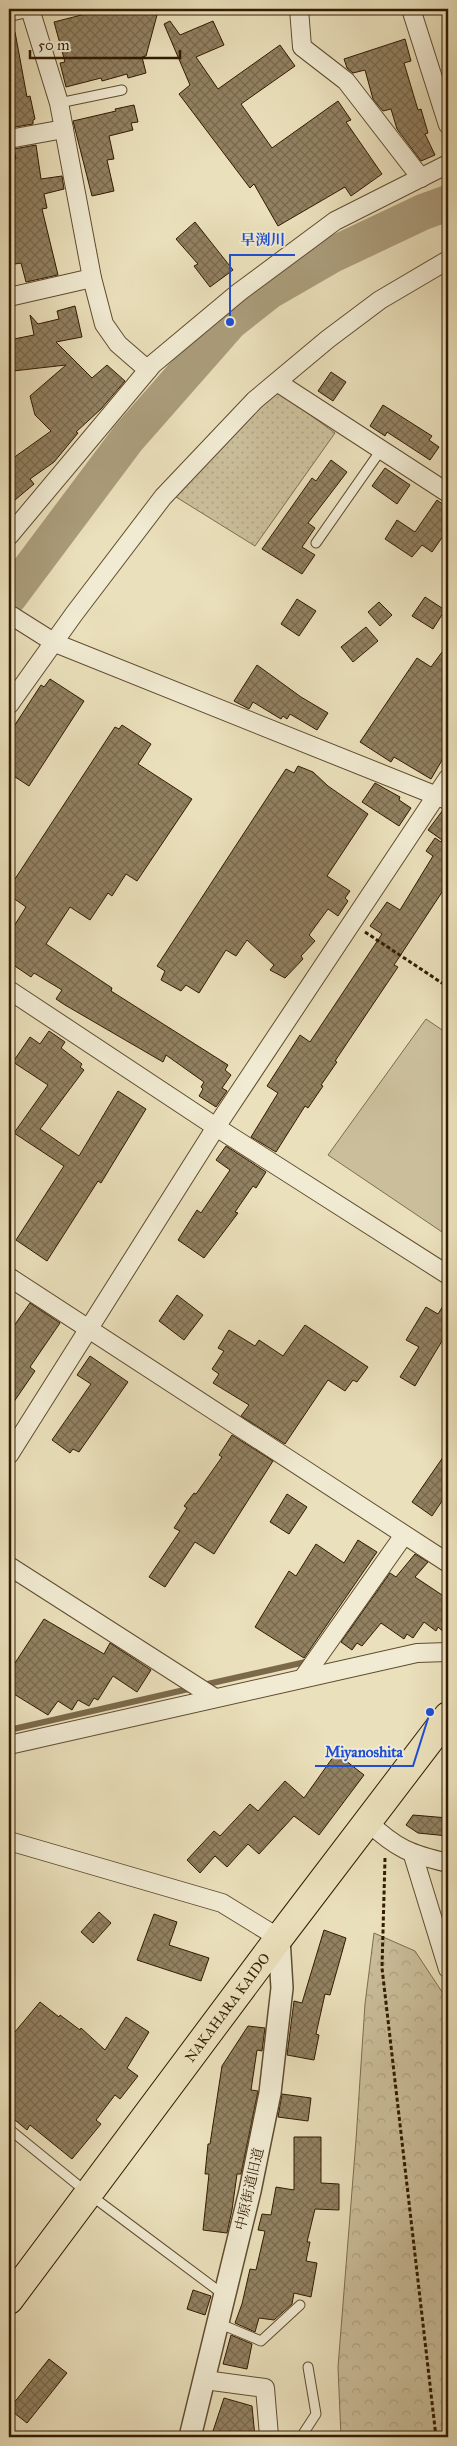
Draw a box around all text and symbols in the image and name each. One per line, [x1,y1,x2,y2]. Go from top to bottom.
scale bar [30,28,180,60]
text: 50 m [38,36,70,54]
callout: 早渕川 [230,225,295,255]
text: 早渕川 [240,231,286,249]
callout: Miyanoshita [315,1736,413,1766]
text: Miyanoshita [325,1743,404,1762]
street label: NAKAHARA KAIDO [181,1950,274,2066]
street label: 中原街道旧道 [232,2146,267,2232]

